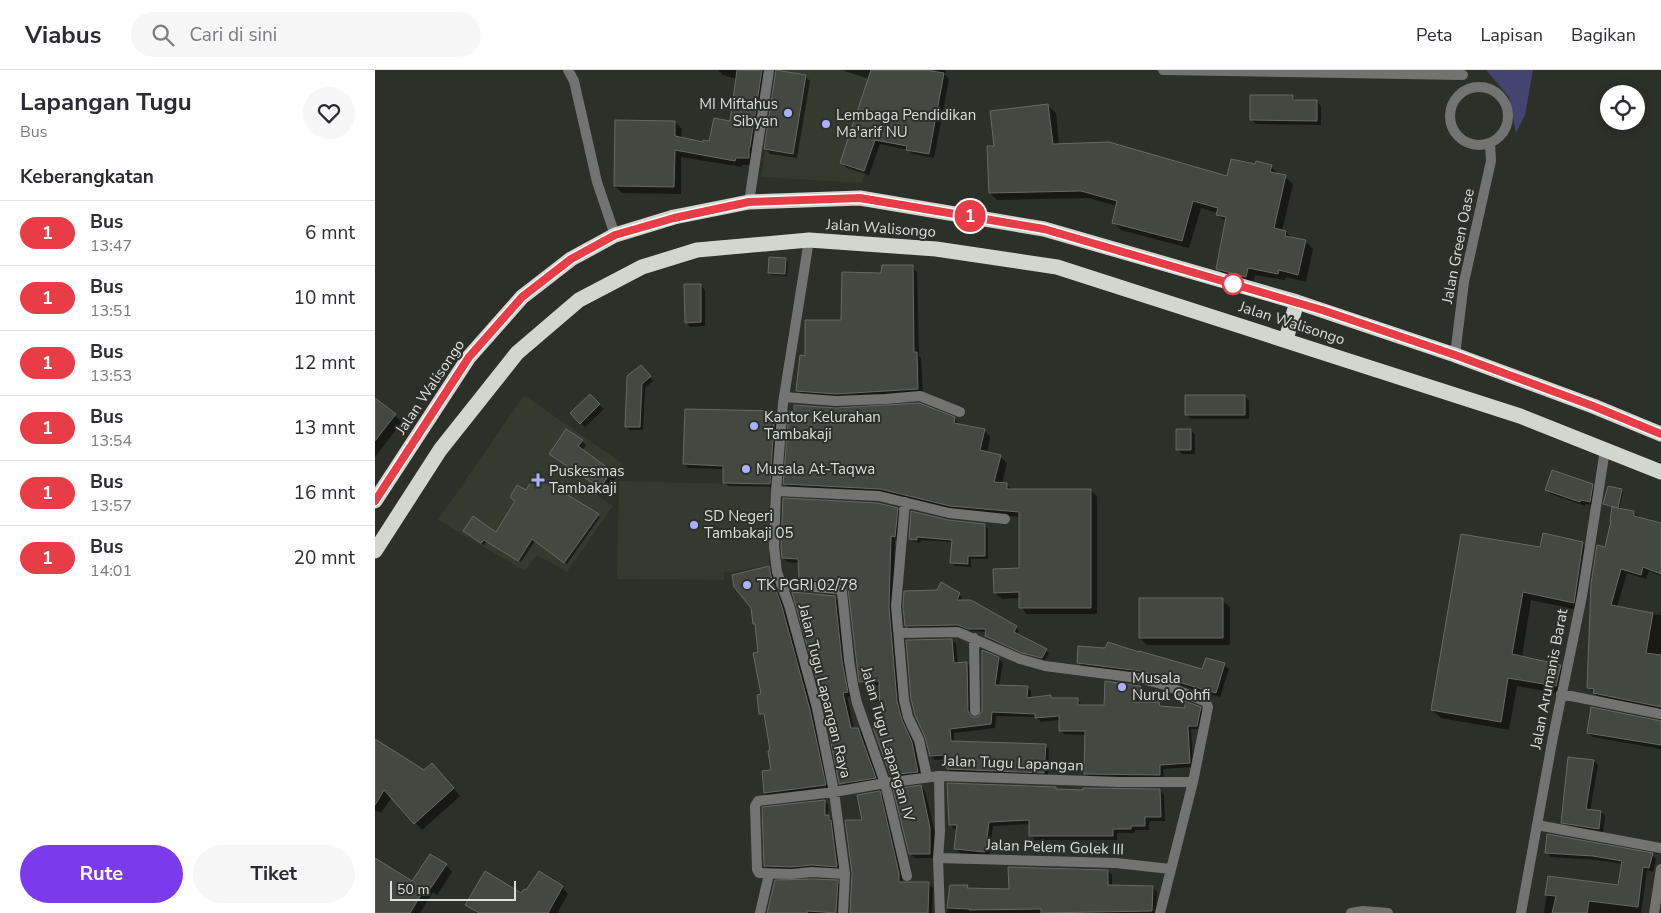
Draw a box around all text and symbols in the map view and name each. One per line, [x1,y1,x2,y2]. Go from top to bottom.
search box [131,12,481,57]
text: Viabus [25,19,101,51]
icon: search [149,21,177,49]
text: Cari di sini [189,22,277,48]
text: Peta [1416,23,1452,47]
text: Lapisan [1480,23,1543,47]
text: Bagikan [1571,23,1636,47]
map controls [1600,85,1645,130]
button: locate [1600,85,1645,130]
text: Lapangan Tugu [20,86,192,118]
button: heart [303,87,355,139]
place label: MI Miftahus Sibyan [699,94,778,131]
place label: Lembaga Pendidikan Ma'arif NU [836,105,976,142]
marker: MI Miftahus Sibyan [782,107,794,119]
marker: Lembaga Pendidikan Ma'arif NU [820,118,832,130]
text: Bus [20,121,48,143]
text: Keberangkatan [20,164,154,190]
street label: Jalan Green Oase [1437,187,1479,306]
line badge: 1 [954,200,986,232]
text: 1 [965,204,975,228]
text: Bus [90,209,123,235]
street label: Jalan Walisongo [824,214,937,242]
text: 6 mnt [305,220,355,246]
text: 1 [42,221,53,245]
text: 13:47 [90,235,132,257]
unlabelled marker [1222,273,1244,295]
text: Bus [90,274,123,300]
text: 10 mnt [294,285,355,311]
text: 1 [42,286,53,310]
street label: Jalan Walisongo [1236,296,1348,350]
text: 13:51 [90,300,132,322]
street label: Jalan Walisongo [390,336,469,439]
text: Bus [90,339,123,365]
text: 12 mnt [294,350,355,376]
text: 1 [42,351,53,375]
text: 13:53 [90,365,132,387]
text: Bus [90,404,123,430]
place label: Kantor Kelurahan Tambakaji [764,407,881,444]
text: 13 mnt [294,415,355,441]
text: 1 [42,416,53,440]
marker: Kantor Kelurahan Tambakaji [748,420,760,432]
text: 13:54 [90,430,132,452]
place label: Musala At-Taqwa [756,459,875,479]
place label: Puskesmas Tambakaji [549,461,625,498]
marker: Musala At-Taqwa [740,463,752,475]
text: Bus [90,469,123,495]
marker: Puskesmas Tambakaji [531,473,545,487]
text: 16 mnt [294,480,355,506]
text: 1 [42,481,53,505]
text: 13:57 [90,495,132,517]
place label: SD Negeri Tambakaji 05 [704,506,794,543]
marker: SD Negeri Tambakaji 05 [688,519,700,531]
text: Bus [90,534,123,560]
text: 20 mnt [294,545,355,571]
text: 1 [42,546,53,570]
text: 14:01 [90,560,132,582]
place label: TK PGRI 02/78 [757,575,858,595]
marker: TK PGRI 02/78 [741,579,753,591]
street label: Jalan Tugu Lapangan Raya [793,601,856,780]
street label: Jalan Arumanis Barat [1525,606,1573,752]
street label: Jalan Tugu Lapangan IV [856,664,920,824]
place label: Musala Nurul Qohfi [1132,668,1210,705]
marker: Musala Nurul Qohfi [1116,681,1128,693]
street label: Jalan Tugu Lapangan [941,751,1084,775]
street label: Jalan Pelem Golek III [985,835,1124,859]
button: Rute [20,845,183,903]
button: Tiket [193,845,355,903]
scale bar [390,878,516,901]
text: 50 m [397,880,429,899]

